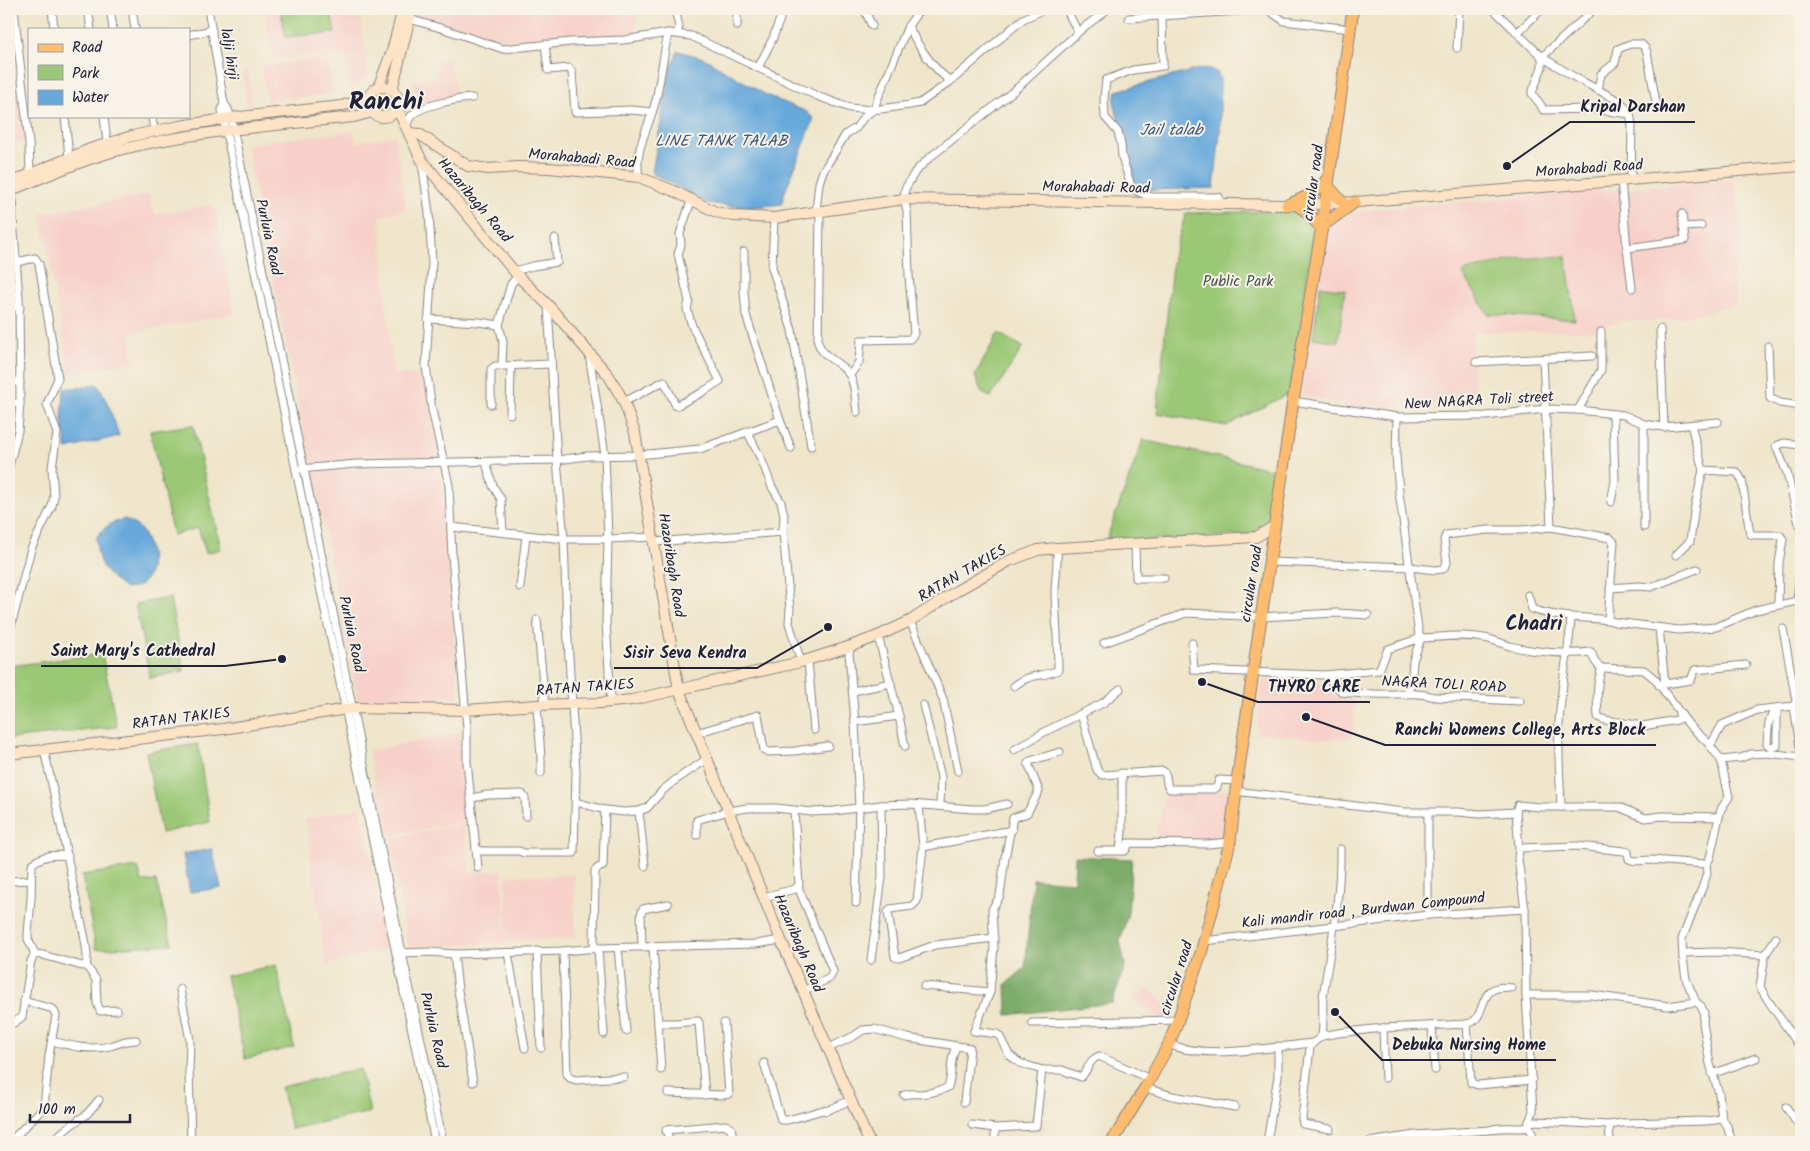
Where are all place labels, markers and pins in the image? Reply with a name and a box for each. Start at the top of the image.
callout: Kripal Darshan [1570,91,1695,122]
callout: Saint Mary's Cathedral [41,635,225,666]
callout: Sisir Seva Kendra [614,637,757,668]
callout: THYRO CARE [1258,671,1370,702]
callout: Ranchi Womens College, Arts Block [1385,714,1656,745]
callout: Debuka Nursing Home [1382,1029,1556,1060]

